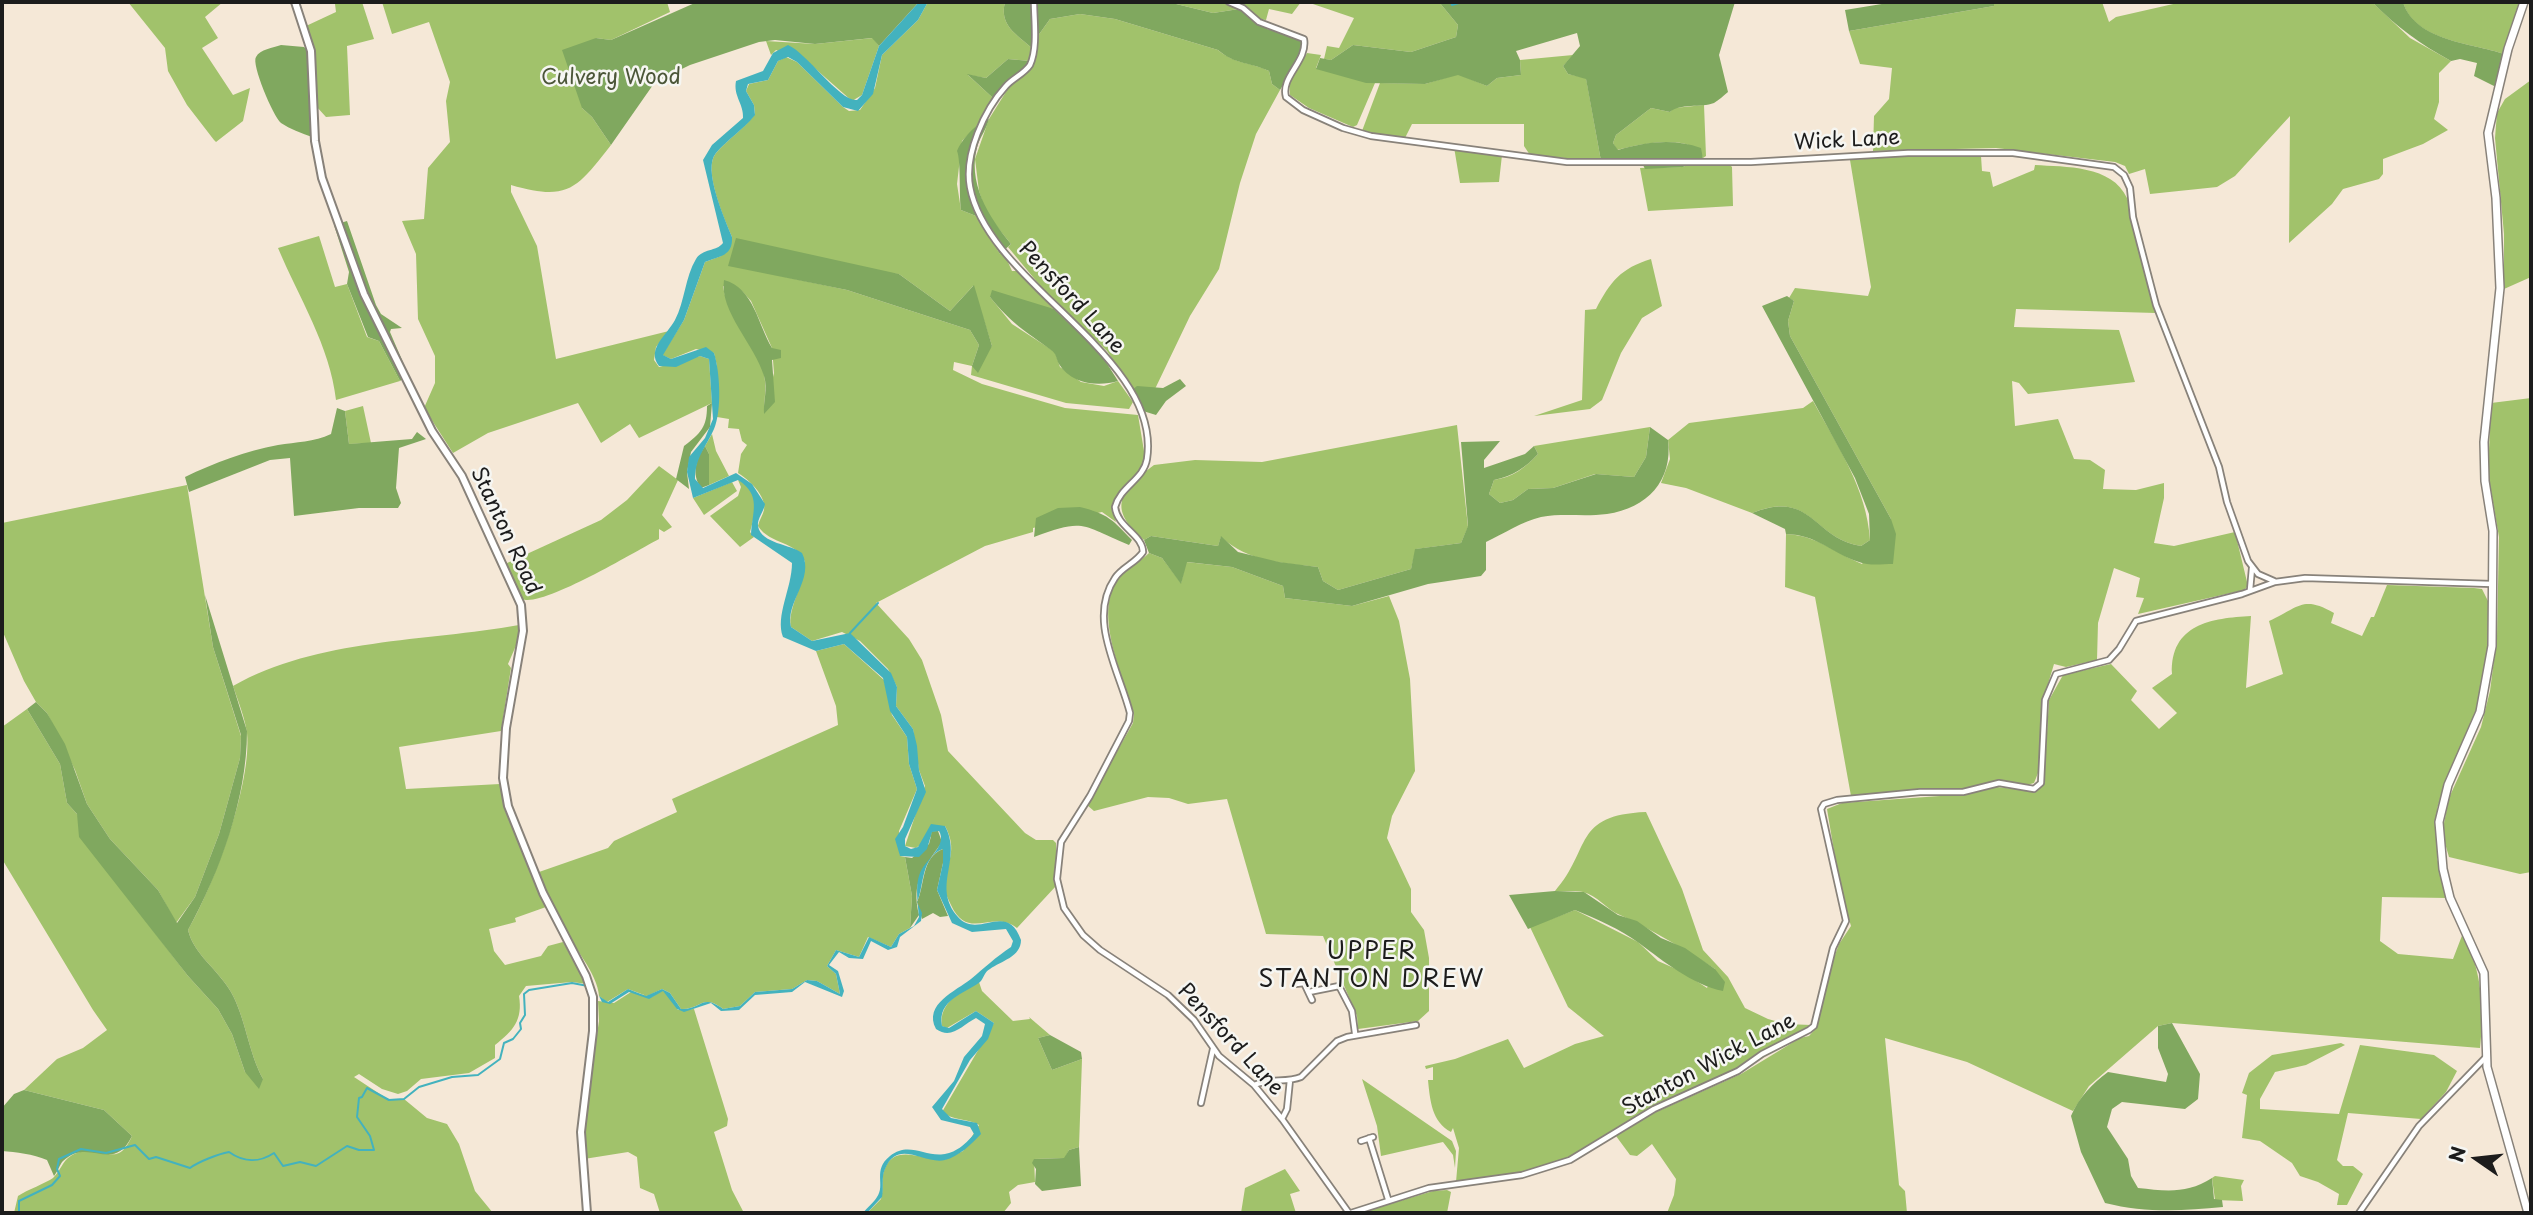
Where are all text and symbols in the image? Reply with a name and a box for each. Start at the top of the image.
park label: Culvery Wood [541,65,681,91]
street label: Wick Lane [1793,126,1901,156]
street label: Pensford Lane [1013,237,1129,359]
street label: Stanton Road [464,463,546,599]
district label: UPPER STANTON DREW [1260,938,1484,994]
street label: Pensford Lane [1172,979,1288,1101]
street label: Stanton Wick Lane [1618,1009,1800,1121]
north arrow [2442,1124,2512,1194]
text: N [2441,1143,2472,1165]

